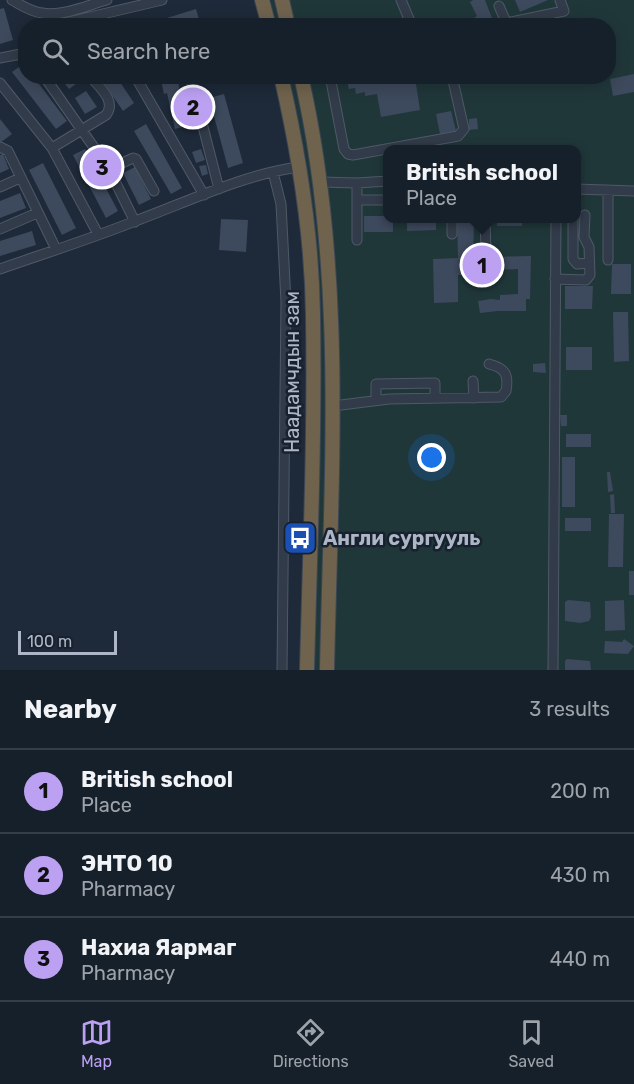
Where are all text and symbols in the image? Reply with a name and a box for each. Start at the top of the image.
search box [18,18,616,84]
icon: search [39,35,72,68]
text: Search here [87,38,210,65]
pin: 2 [174,84,212,130]
pin: 3 [82,144,122,190]
popup [383,145,581,223]
text: British school [406,159,558,186]
text: Place [406,186,457,210]
pin: 1 [462,242,502,288]
street label: Наадамчдын зам [280,291,304,453]
your location [417,443,446,472]
bus stop icon: Англи сургууль [282,520,318,556]
place label: Англи сургууль [323,526,480,550]
scale bar [18,628,117,656]
text: 100 m [27,632,72,651]
text: Nearby [24,694,117,725]
text: 3 results [529,697,610,721]
text: British school [81,766,233,793]
text: 1 [39,779,48,803]
text: 200 m [550,779,610,803]
text: Place [81,793,132,817]
text: ЭНТО 10 [81,850,173,877]
text: 2 [37,863,50,887]
text: 430 m [550,863,610,887]
text: Pharmacy [81,877,175,901]
text: Нахиа Яармаг [81,934,236,961]
text: 3 [37,947,50,971]
text: 440 m [550,947,610,971]
text: Pharmacy [81,961,175,985]
tab: Map [80,1016,113,1071]
tab: Directions [273,1016,349,1071]
tab: Saved [508,1016,554,1071]

